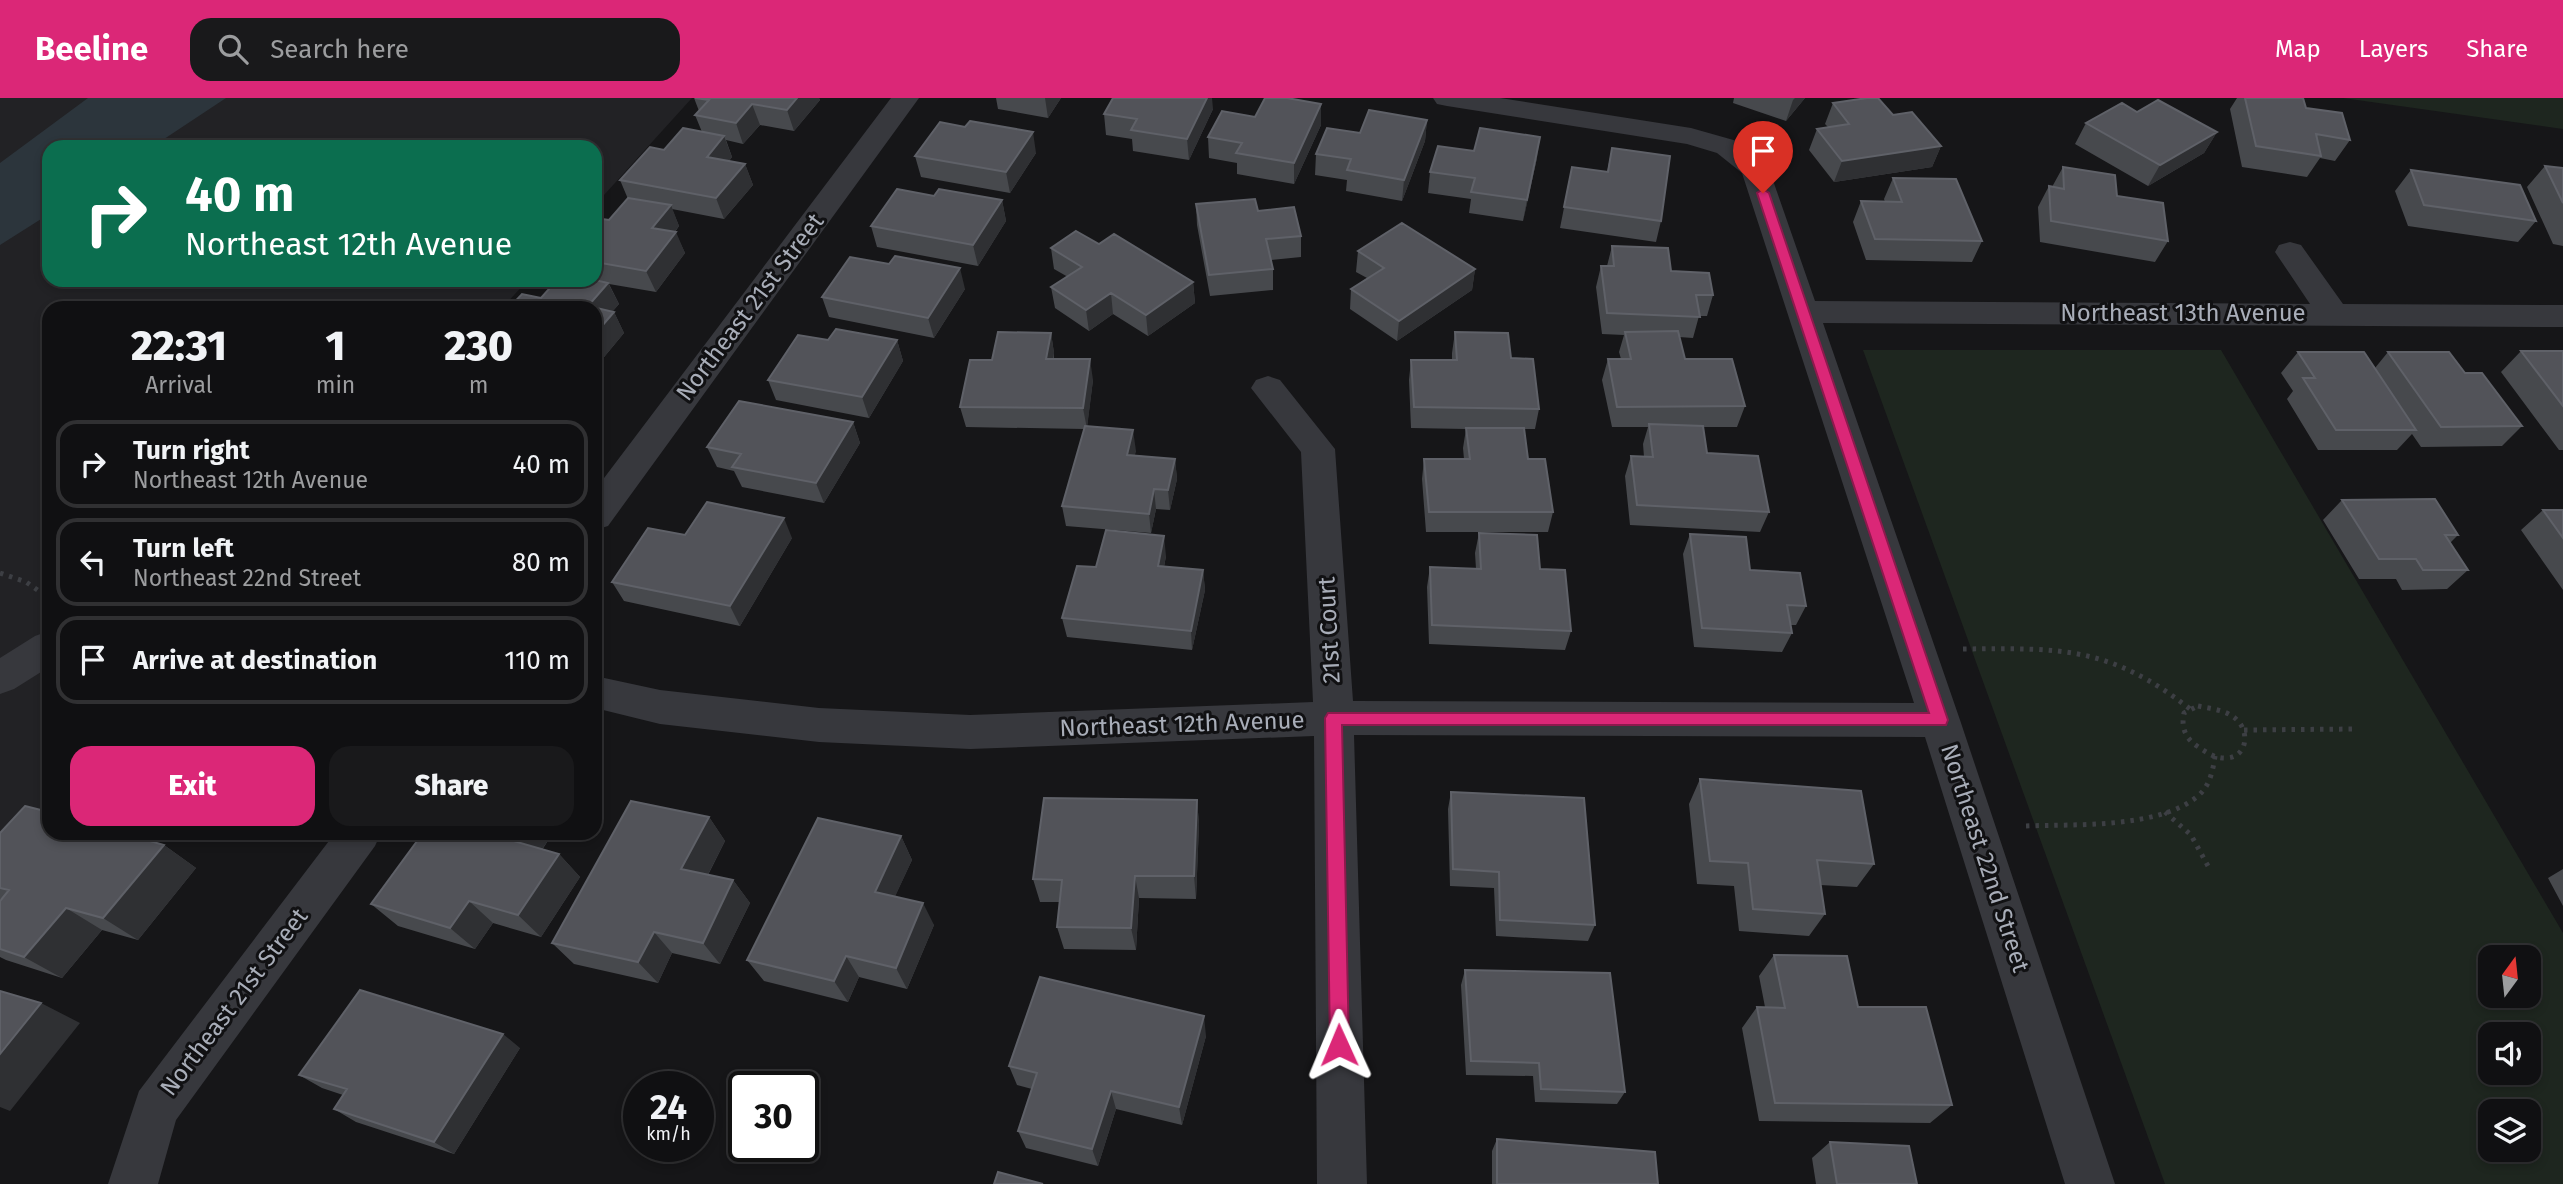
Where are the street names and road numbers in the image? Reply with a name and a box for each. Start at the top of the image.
street label: Northeast 21st Street [670,208,830,406]
street label: Northeast 13th Avenue [2060,299,2306,327]
street label: 21st Court [1312,576,1346,684]
street label: Northeast 12th Avenue [1059,706,1305,742]
street label: Northeast 22nd Street [1935,741,2035,976]
street label: Northeast 21st Street [154,903,314,1101]

